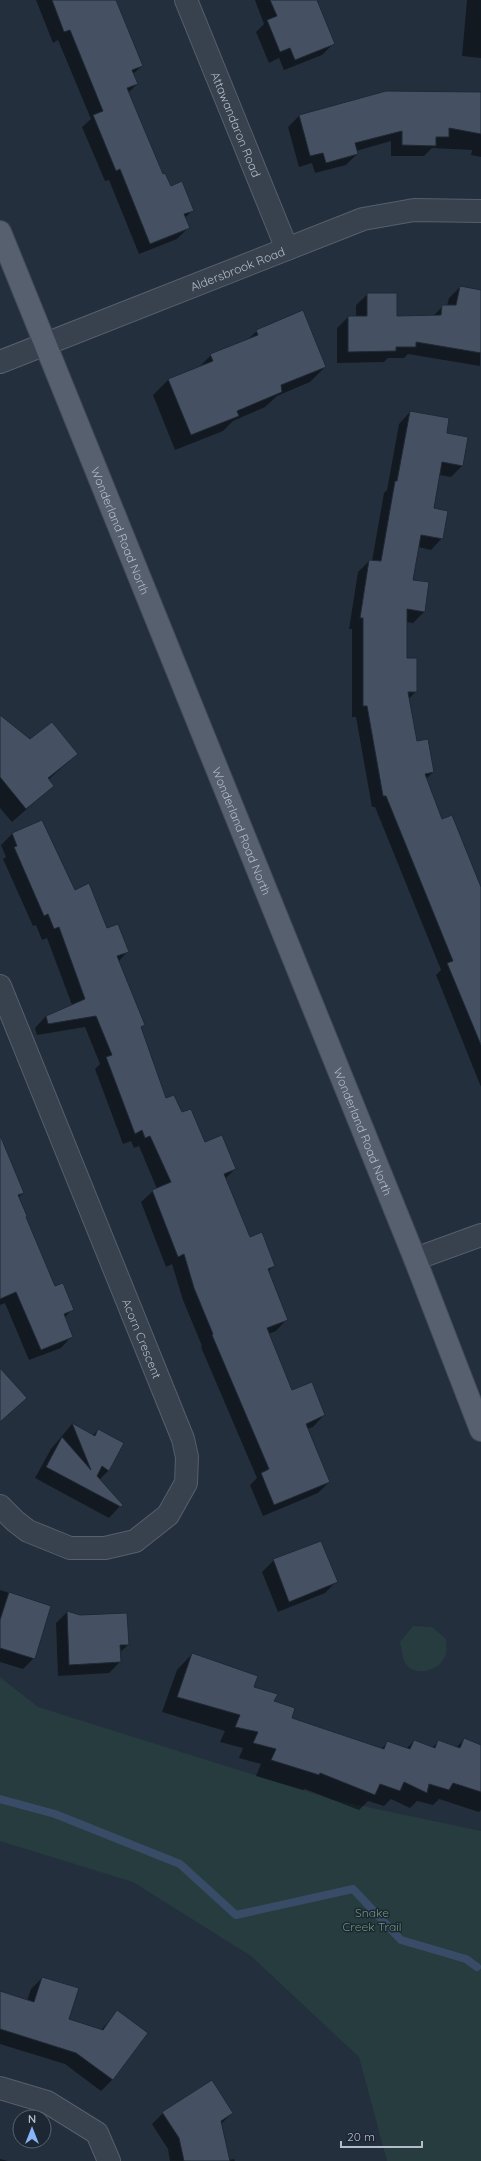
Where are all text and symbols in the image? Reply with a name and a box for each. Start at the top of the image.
street label: Attawandaron Road [208,69,264,179]
street label: Aldersbrook Road [188,243,287,294]
street label: Wonderland Road North [88,464,153,597]
street label: Wonderland Road North [210,765,275,897]
street label: Wonderland Road North [331,1065,396,1197]
street label: Acorn Crescent [120,1296,165,1380]
park label: Snake Creek Trail [342,1905,402,1934]
north arrow [12,2109,52,2149]
text: N [28,2112,36,2126]
scale bar [341,2123,422,2149]
text: 20 m [347,2129,375,2144]

